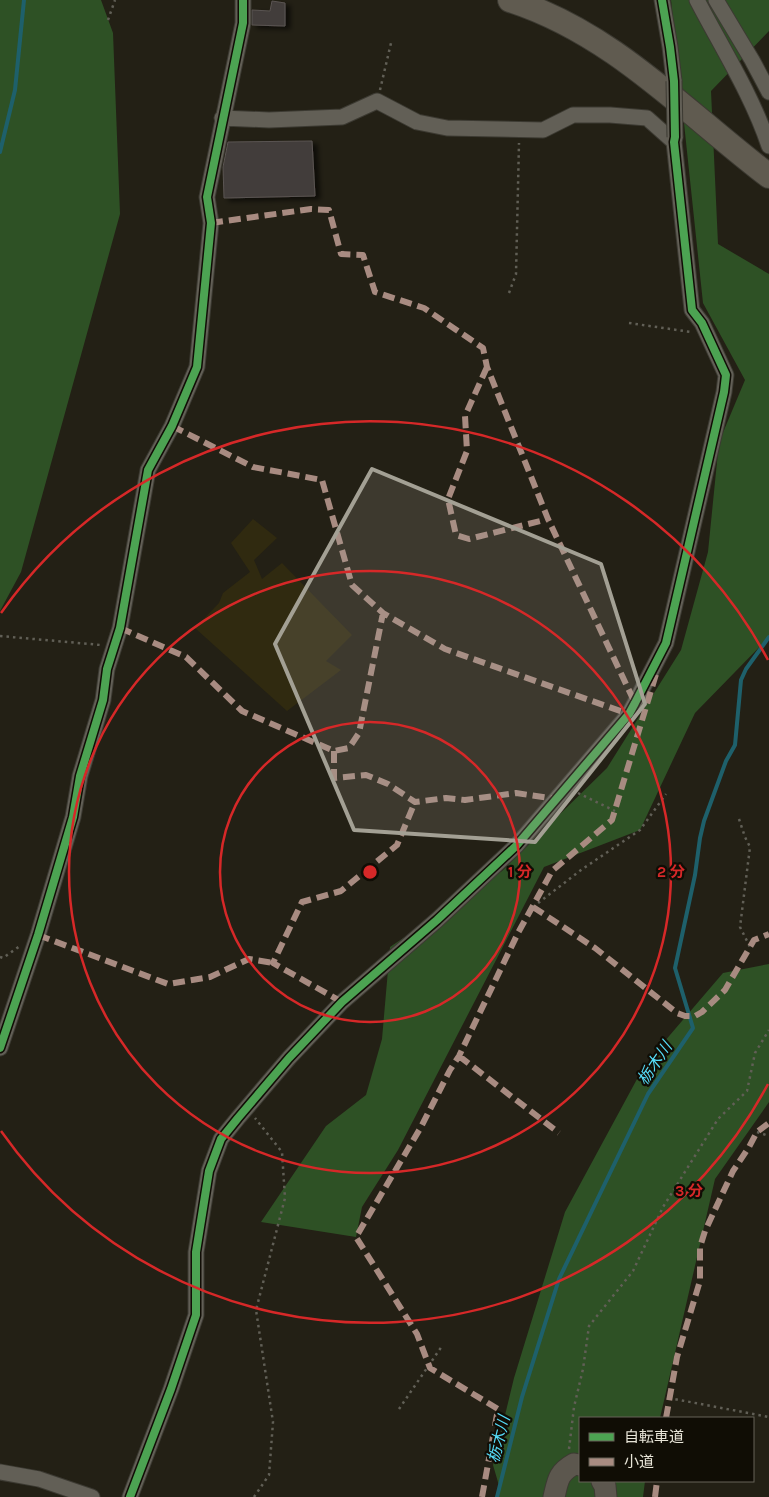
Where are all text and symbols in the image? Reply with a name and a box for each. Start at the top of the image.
centre of rings [361,863,379,881]
text: 1 分 [508,863,532,881]
text: 2 分 [657,863,685,881]
water label: 栃木川 [633,1036,677,1088]
text: 3 分 [675,1182,703,1200]
water label: 栃木川 [483,1412,514,1465]
legend [579,1417,754,1482]
text: 自転車道 [624,1428,684,1446]
text: 小道 [624,1453,654,1471]

